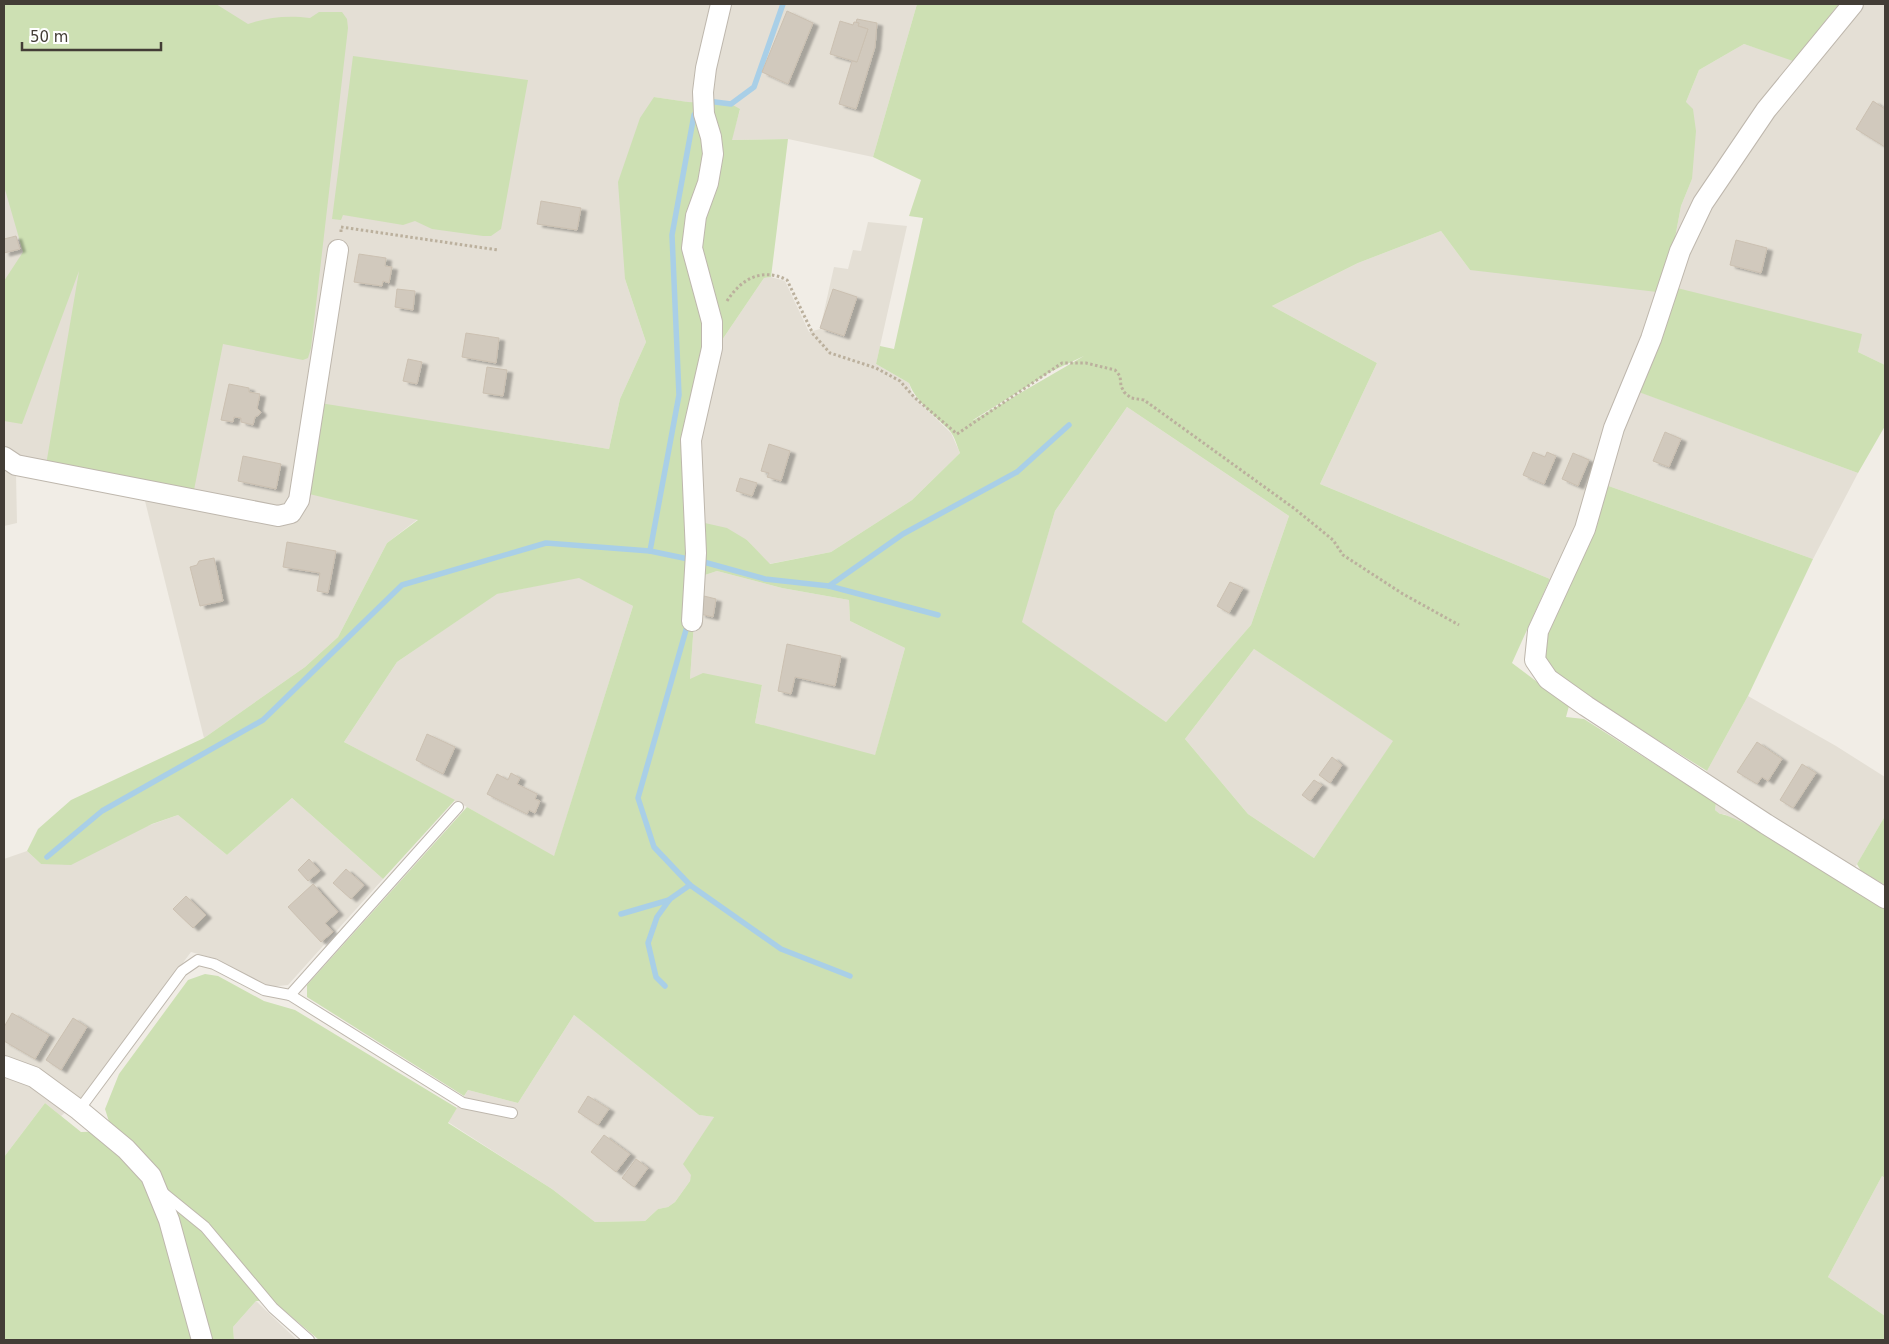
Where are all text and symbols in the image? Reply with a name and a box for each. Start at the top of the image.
scale bar [22,20,161,52]
text: 50 m [30,28,68,46]

